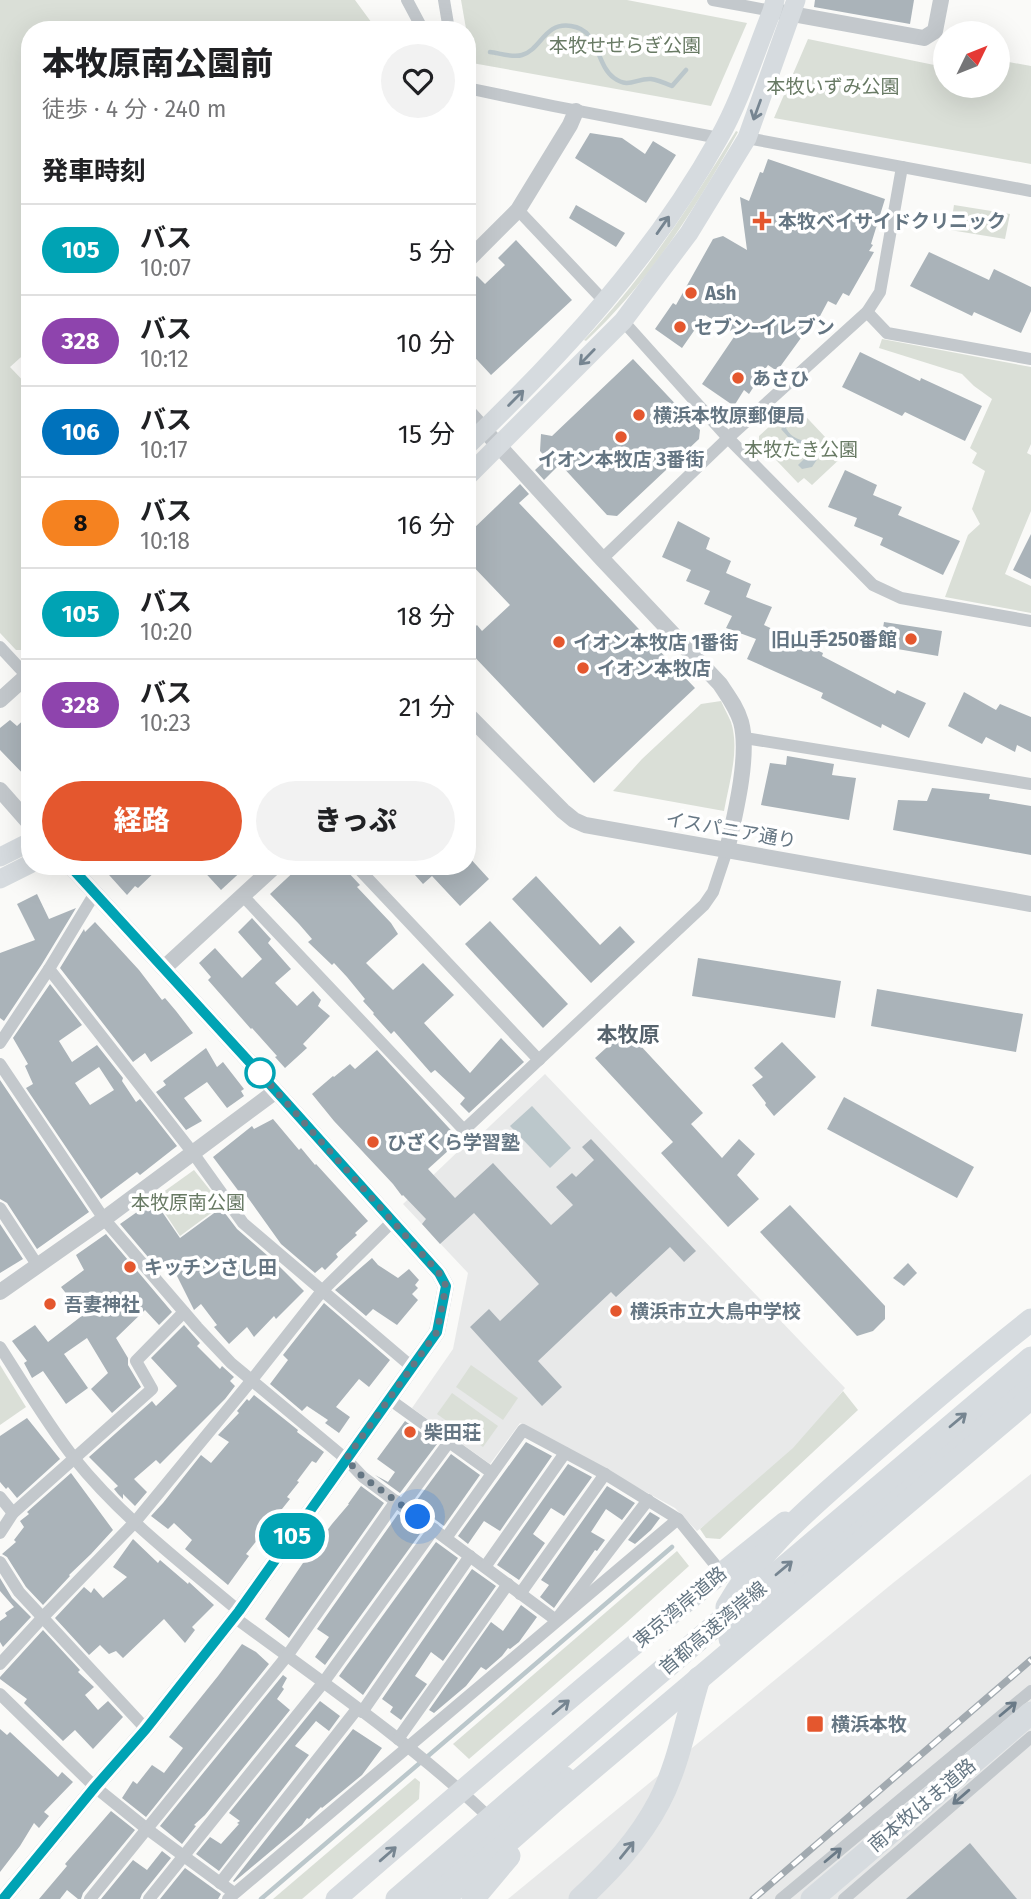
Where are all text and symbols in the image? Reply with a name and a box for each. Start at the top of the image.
north arrow [933,21,1010,98]
map controls [933,21,1010,98]
park label: 本牧せせらぎ公園 [549,34,701,57]
text: 本牧原南公園前 [42,44,273,84]
button: heart [381,44,455,118]
park label: 本牧いずみ公園 [766,75,900,98]
text: 徒歩 · 4 分 · 240 m [42,95,226,123]
one-way arrow [749,99,762,121]
text: 発車時刻 [42,156,146,187]
place label: 本牧ベイサイドクリニック [778,210,1006,233]
marker: 本牧ベイサイドクリニック [752,211,772,231]
one-way arrow [656,216,670,235]
text: バス [140,223,192,254]
text: 105 [61,236,100,264]
text: 5 分 [409,237,455,268]
text: 10:07 [140,254,191,282]
place label: Ash [704,282,736,305]
marker: Ash [683,285,699,301]
text: バス [140,314,192,345]
place label: セブン-イレブン [694,316,835,339]
marker: セブン-イレブン [672,319,688,335]
text: 328 [61,327,100,355]
text: 10 分 [396,328,455,359]
text: 10:12 [140,345,189,373]
one-way arrow [579,348,596,365]
place label: あさひ [752,367,809,390]
marker: あさひ [730,370,746,386]
one-way arrow [508,390,525,407]
place label: 横浜本牧原郵便局 [653,404,805,427]
text: バス [140,405,192,436]
marker: 横浜本牧原郵便局 [631,407,647,423]
text: 106 [61,418,100,446]
text: 15 分 [398,419,455,450]
marker: イオン本牧店 3番街 [613,429,629,445]
text: 10:17 [140,436,188,464]
park label: 本牧たき公園 [744,438,858,461]
place label: イオン本牧店 3番街 [538,448,704,471]
text: バス [140,496,192,527]
text: 8 [74,509,87,537]
text: 16 分 [397,510,455,541]
text: 10:18 [140,527,190,555]
text: バス [140,587,192,618]
text: 105 [61,600,100,628]
text: 18 分 [397,601,455,632]
text: 10:20 [140,618,193,646]
place label: 旧山手250番館 [771,628,897,651]
place label: イオン本牧店 1番街 [573,631,738,654]
marker: 旧山手250番館 [903,631,919,647]
marker: イオン本牧店 1番街 [551,634,567,650]
place label: イオン本牧店 [597,657,711,680]
marker: イオン本牧店 [575,660,591,676]
text: バス [140,678,192,709]
text: 328 [61,691,100,719]
text: 21 分 [399,692,455,723]
text: 10:23 [140,709,191,737]
button: 経路 [42,781,242,861]
button: きっぷ [256,781,455,861]
street label: イスパニア通り [664,807,798,853]
district label: 本牧原 [597,1022,660,1048]
unlabelled marker [245,1058,275,1088]
place label: ひざくら学習塾 [387,1131,520,1154]
marker: ひざくら学習塾 [365,1134,381,1150]
park label: 本牧原南公園 [131,1191,245,1214]
place label: キッチンさし田 [144,1256,277,1279]
marker: キッチンさし田 [122,1259,138,1275]
place label: 吾妻神社 [64,1293,140,1316]
marker: 吾妻神社 [42,1296,58,1312]
place label: 横浜市立大鳥中学校 [630,1300,801,1323]
marker: 横浜市立大鳥中学校 [608,1303,624,1319]
one-way arrow [948,1413,966,1428]
place label: 柴田荘 [424,1421,481,1444]
marker: 柴田荘 [402,1424,418,1440]
your location [400,1499,435,1534]
line badge: 105 [252,1513,332,1559]
text: 105 [273,1522,311,1550]
one-way arrow [775,1560,793,1576]
street label: 東京湾岸道路 [629,1562,731,1652]
street label: 首都高速湾岸線 [655,1576,771,1680]
one-way arrow [552,1699,570,1715]
one-way arrow [999,1702,1017,1717]
place label: 横浜本牧 [831,1713,907,1736]
marker: 横浜本牧 [805,1714,825,1734]
street label: 南本牧はま道路 [864,1753,980,1857]
one-way arrow [952,1789,970,1805]
one-way arrow [620,1842,635,1860]
one-way arrow [379,1846,397,1862]
one-way arrow [824,1847,842,1863]

